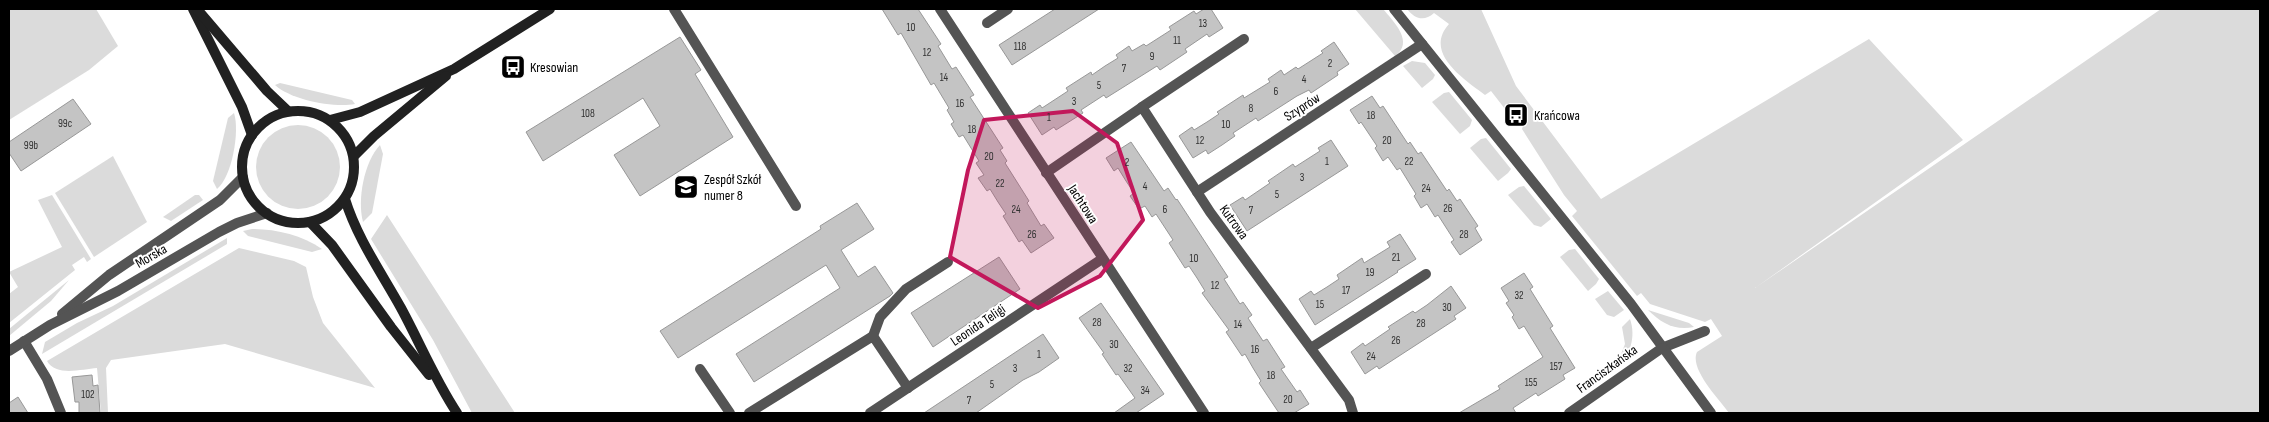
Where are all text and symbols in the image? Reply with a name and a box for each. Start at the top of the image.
house number: 13 [1199,17,1208,30]
house number: 10 [907,21,915,34]
house number: 11 [1173,34,1181,47]
house number: 118 [1014,40,1026,53]
house number: 12 [923,46,932,59]
house number: 9 [1150,50,1155,63]
bus stop icon: Kresowian [500,54,526,80]
house number: 2 [1328,57,1333,70]
place label: Kresowian [530,59,578,76]
house number: 7 [1122,62,1127,75]
house number: 14 [940,71,949,84]
house number: 4 [1302,73,1307,86]
house number: 5 [1097,79,1101,92]
house number: 6 [1274,85,1279,98]
street label: Szyprów [1281,89,1323,125]
house number: 3 [1072,95,1077,108]
house number: 16 [956,97,965,110]
house number: 8 [1249,102,1254,115]
bus stop icon: Krańcowa [1503,102,1529,128]
house number: 108 [581,107,595,120]
place label: Krańcowa [1534,107,1580,124]
house number: 18 [1367,109,1376,122]
house number: 1 [1047,111,1051,124]
house number: 99c [58,117,72,130]
house number: 10 [1222,118,1230,131]
house number: 18 [968,123,977,136]
house number: 12 [1196,134,1205,147]
house number: 20 [1382,134,1392,147]
house number: 99b [24,139,39,152]
house number: 20 [984,150,994,163]
house number: 1 [1325,155,1329,168]
house number: 22 [1404,155,1414,168]
house number: 2 [1125,156,1130,169]
place label: Zespół Szkół numer 8 [704,171,762,204]
house number: 3 [1300,171,1305,184]
school or university icon: Zespół Szkół numer 8 [673,174,699,200]
house number: 22 [995,177,1005,190]
house number: 4 [1143,180,1148,193]
street label: Jachtowa [1064,181,1102,227]
house number: 24 [1421,182,1431,195]
house number: 5 [1275,188,1279,201]
street label: Kutrowa [1216,201,1252,243]
house number: 26 [1443,202,1453,215]
house number: 24 [1011,203,1021,216]
house number: 6 [1163,203,1168,216]
house number: 7 [1249,204,1254,217]
house number: 26 [1027,228,1037,241]
house number: 28 [1459,228,1469,241]
street label: Morska [132,240,170,272]
house number: 21 [1392,251,1400,264]
house number: 10 [1190,252,1198,265]
house number: 19 [1366,266,1374,279]
house number: 12 [1211,279,1220,292]
house number: 17 [1342,284,1351,297]
house number: 32 [1514,289,1524,302]
house number: 15 [1316,298,1324,311]
street label: Leonida Teligi [947,300,1009,350]
house number: 30 [1442,301,1452,314]
house number: 28 [1092,316,1102,329]
house number: 28 [1416,317,1426,330]
house number: 14 [1234,318,1243,331]
house number: 26 [1391,334,1401,347]
house number: 30 [1109,338,1119,351]
street label: Franciszkańska [1573,341,1641,397]
house number: 16 [1251,343,1260,356]
house number: 1 [1037,348,1041,361]
house number: 24 [1366,350,1376,363]
house number: 157 [1550,360,1563,373]
house number: 3 [1013,362,1018,375]
house number: 32 [1123,362,1133,375]
house number: 18 [1267,369,1276,382]
house number: 155 [1525,376,1537,389]
house number: 5 [990,378,994,391]
house number: 34 [1140,384,1150,397]
house number: 102 [81,388,95,401]
house number: 20 [1283,393,1293,406]
house number: 7 [967,394,972,407]

